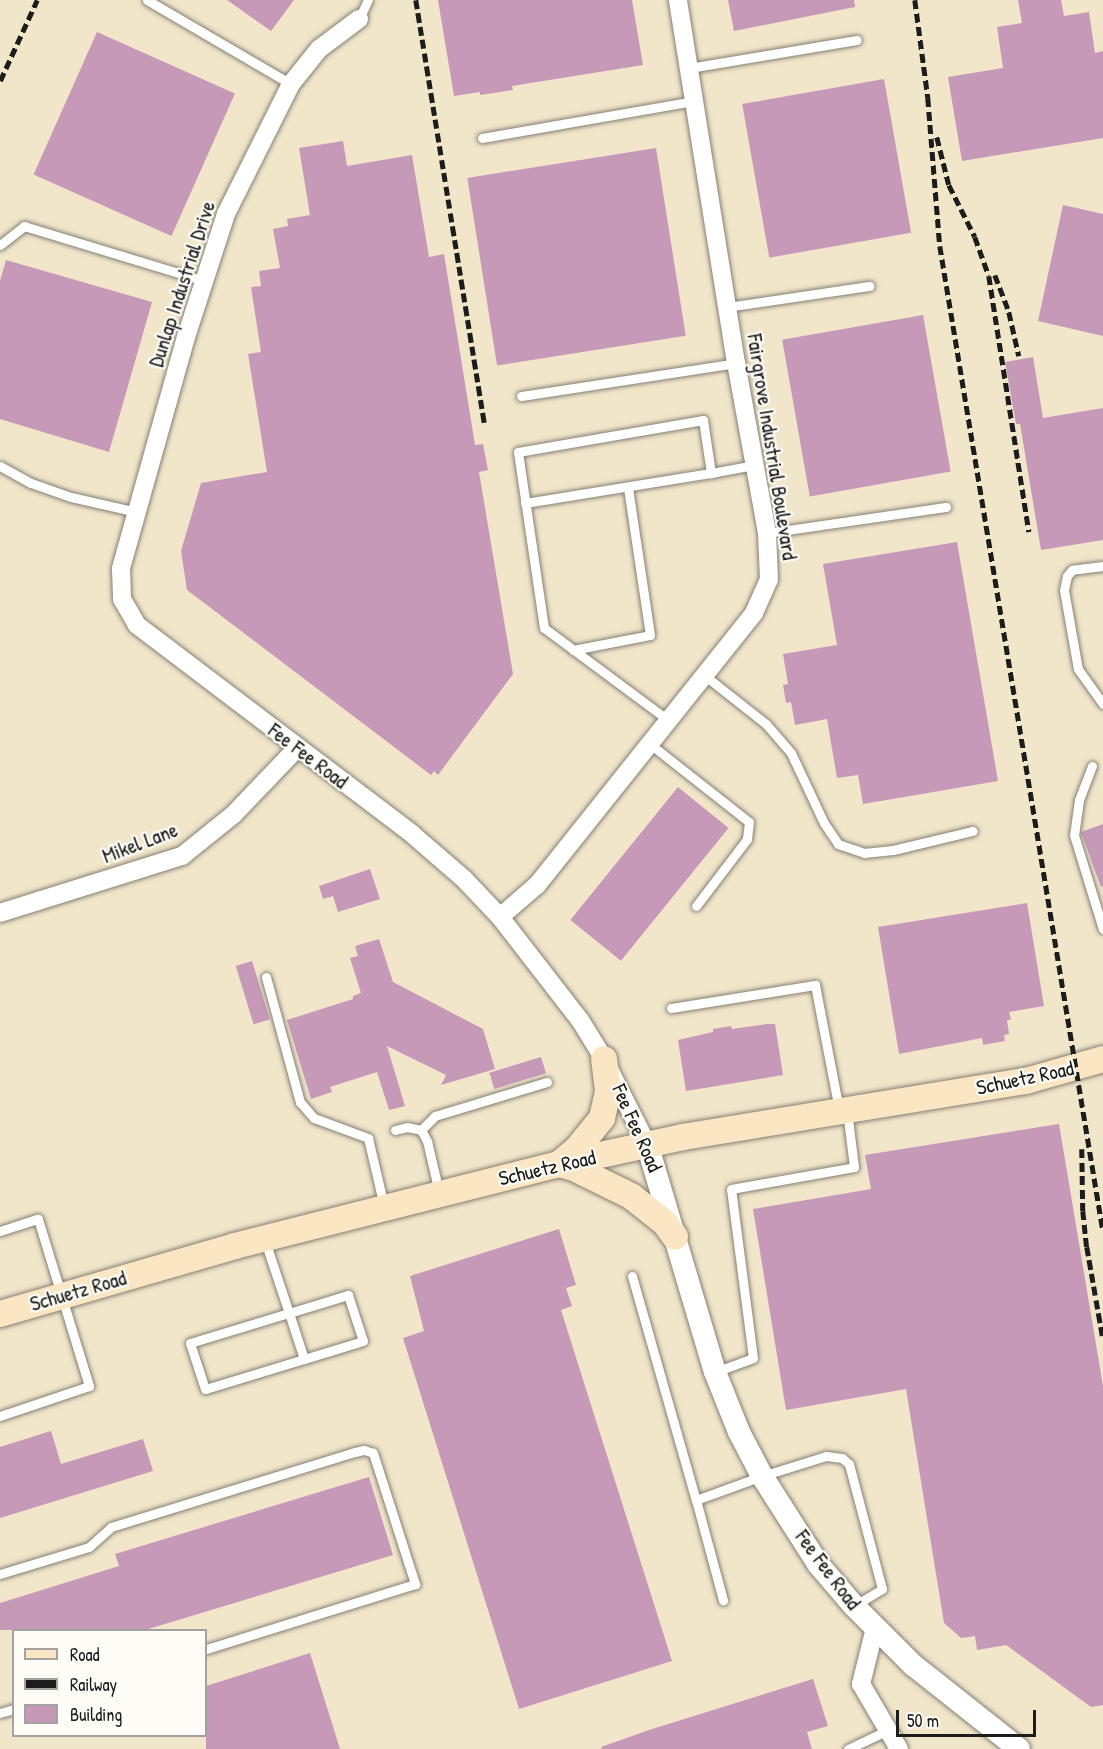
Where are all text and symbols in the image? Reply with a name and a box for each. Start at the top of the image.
street label: Dunlap Industrial Drive [143,198,221,370]
street label: Fairgrove Industrial Boulevard [742,332,802,562]
street label: Fee Fee Road [263,718,353,794]
street label: Mikel Lane [99,817,181,869]
street label: Schuetz Road [974,1055,1076,1101]
street label: Fee Fee Road [607,1080,667,1176]
street label: Schuetz Road [496,1145,598,1191]
street label: Schuetz Road [27,1265,129,1317]
street label: Fee Fee Road [790,1525,866,1615]
legend [12,1629,207,1737]
text: Road [70,1642,100,1667]
text: Railway [70,1672,117,1697]
scale bar [899,1698,1038,1736]
text: Building [70,1702,122,1727]
text: 50 m [907,1708,939,1733]

